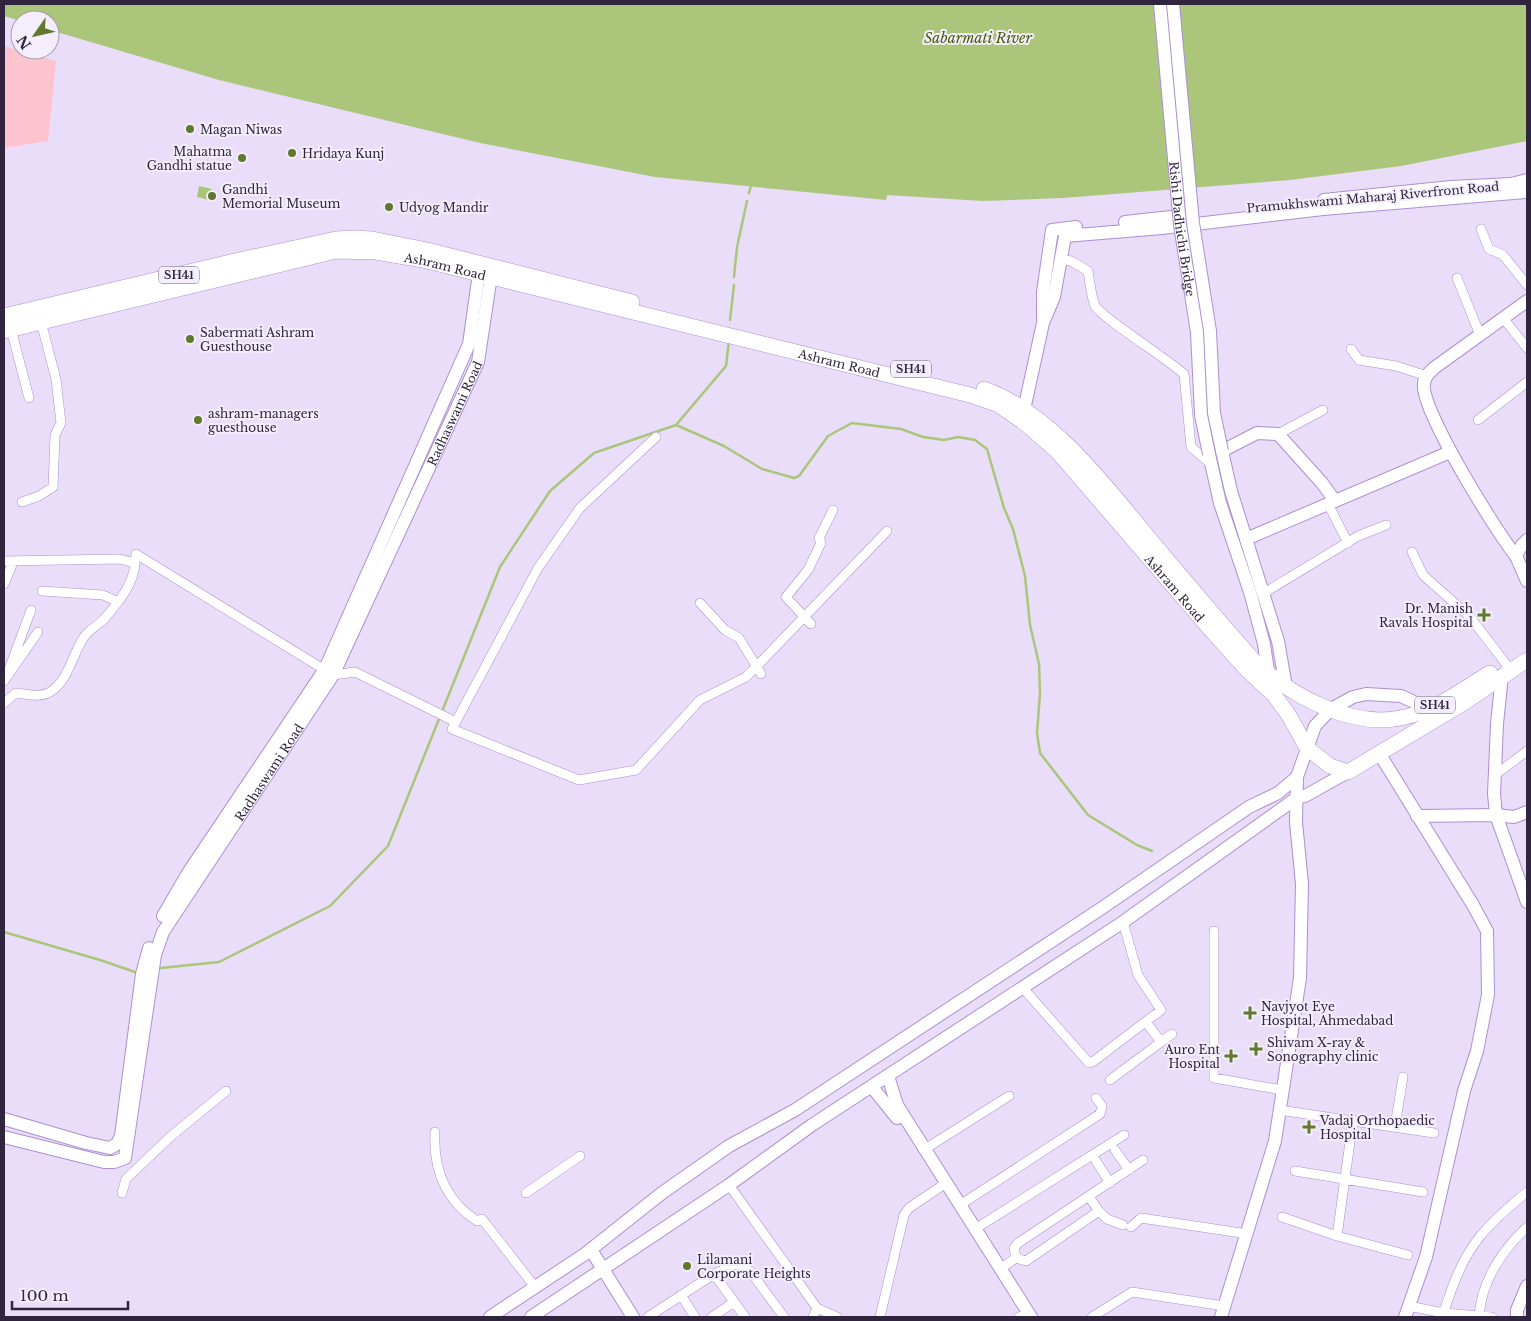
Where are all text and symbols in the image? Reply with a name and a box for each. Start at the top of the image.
north arrow [10,10,60,60]
water label: Sabarmati River [924,29,1032,47]
text: N [13,32,35,53]
place label: Magan Niwas [200,122,282,137]
marker: Magan Niwas [184,123,196,135]
place label: Mahatma Gandhi statue [147,144,232,173]
place label: Hridaya Kunj [302,146,384,161]
marker: Hridaya Kunj [286,147,298,159]
marker: Mahatma Gandhi statue [236,152,248,164]
street label: Rishi Dadhichi Bridge [1167,161,1199,297]
street label: Pramukhswami Maharaj Riverfront Road [1246,178,1500,216]
place label: Gandhi Memorial Museum [222,182,340,211]
marker: Gandhi Memorial Museum [206,190,218,202]
place label: Udyog Mandir [399,200,489,215]
marker: Udyog Mandir [383,201,395,213]
street label: Ashram Road [402,249,488,283]
road number: SH41 [159,266,199,284]
place label: Sabermati Ashram Guesthouse [200,325,314,354]
marker: Sabermati Ashram Guesthouse [184,333,196,345]
street label: Ashram Road [796,345,882,380]
street label: Radhaswami Road [424,358,485,468]
road number: SH41 [891,360,931,378]
place label: ashram-managers guesthouse [208,406,319,435]
marker: ashram-managers guesthouse [192,414,204,426]
street label: Ashram Road [1141,551,1208,625]
place label: Dr. Manish Ravals Hospital [1379,601,1473,630]
marker: Dr. Manish Ravals Hospital [1477,608,1491,622]
road number: SH41 [1415,696,1455,714]
street label: Radhaswami Road [231,721,306,824]
place label: Navjyot Eye Hospital, Ahmedabad [1261,999,1393,1028]
marker: Navjyot Eye Hospital, Ahmedabad [1243,1006,1257,1020]
place label: Shivam X-ray & Sonography clinic [1267,1035,1379,1064]
place label: Auro Ent Hospital [1163,1042,1220,1071]
marker: Shivam X-ray & Sonography clinic [1249,1042,1263,1056]
marker: Auro Ent Hospital [1224,1049,1238,1063]
place label: Vadaj Orthopaedic Hospital [1319,1113,1435,1142]
marker: Vadaj Orthopaedic Hospital [1302,1120,1316,1134]
place label: Lilamani Corporate Heights [697,1252,811,1281]
marker: Lilamani Corporate Heights [681,1260,693,1272]
scale bar [12,1278,129,1310]
text: 100 m [20,1286,69,1305]

